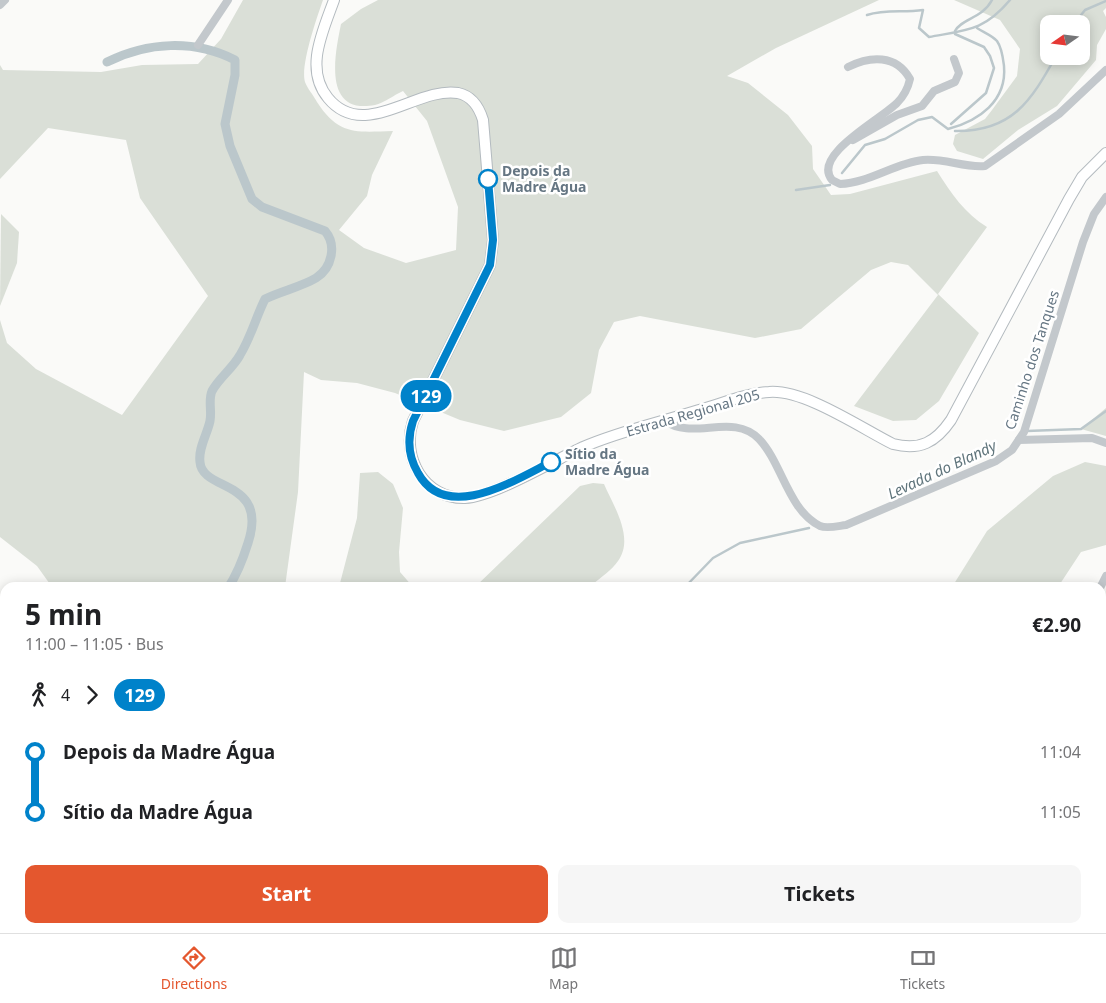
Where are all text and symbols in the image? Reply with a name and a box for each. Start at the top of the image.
north arrow [1040,15,1090,65]
map controls [1040,15,1090,65]
place label: Depois da Madre Água [502,161,586,196]
marker: Depois da Madre Água [478,169,498,189]
street label: Caminho dos Tanques [1000,288,1063,432]
line badge: 129 [397,380,455,412]
text: 129 [411,384,441,408]
street label: Estrada Regional 205 [624,384,762,441]
water label: Levada do Blandy [884,435,1000,503]
place label: Sítio da Madre Água [565,444,649,479]
marker: Sítio da Madre Água [541,452,561,472]
text: 5 min [25,595,102,633]
text: €2.90 [1032,612,1081,638]
text: 11:00 – 11:05 · Bus [25,633,164,655]
icon: walk [25,681,53,709]
icon: forward [78,681,106,709]
text: 129 [124,683,155,707]
text: 4 [61,684,70,706]
text: Depois da Madre Água [63,739,275,765]
text: 11:04 [1040,741,1081,763]
text: Sítio da Madre Água [63,799,253,825]
text: 11:05 [1040,801,1081,823]
button: Start [25,865,548,923]
button: Tickets [558,865,1081,923]
tab: Directions [161,944,227,993]
tab: Map [549,944,578,993]
tab: Tickets [900,944,945,993]

